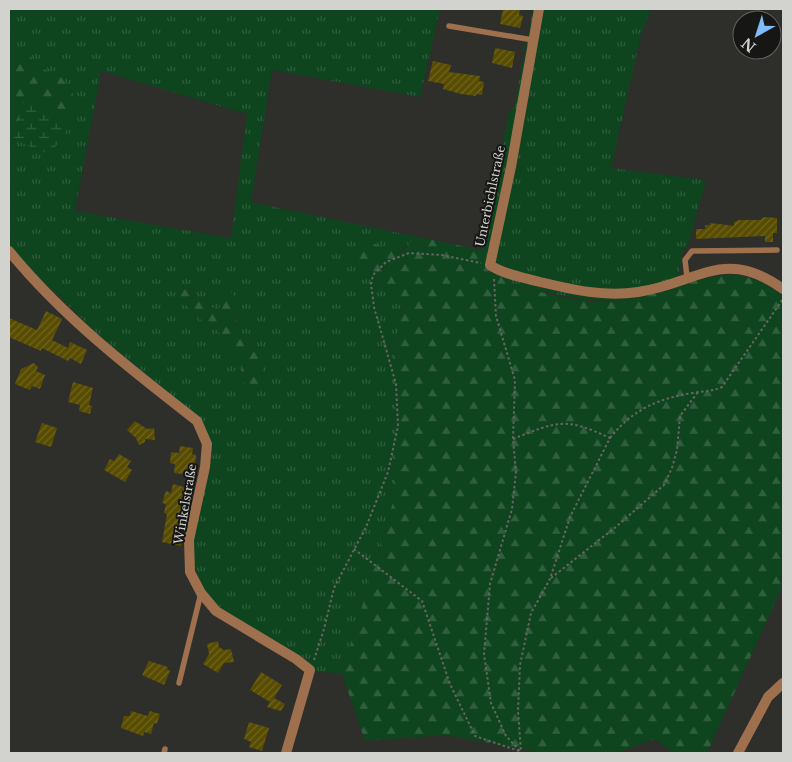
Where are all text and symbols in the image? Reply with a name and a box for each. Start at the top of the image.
north arrow [732,10,782,60]
text: N [738,34,760,56]
street label: Unterbichlstraße [472,144,508,248]
street label: Winkelstraße [170,462,199,546]

